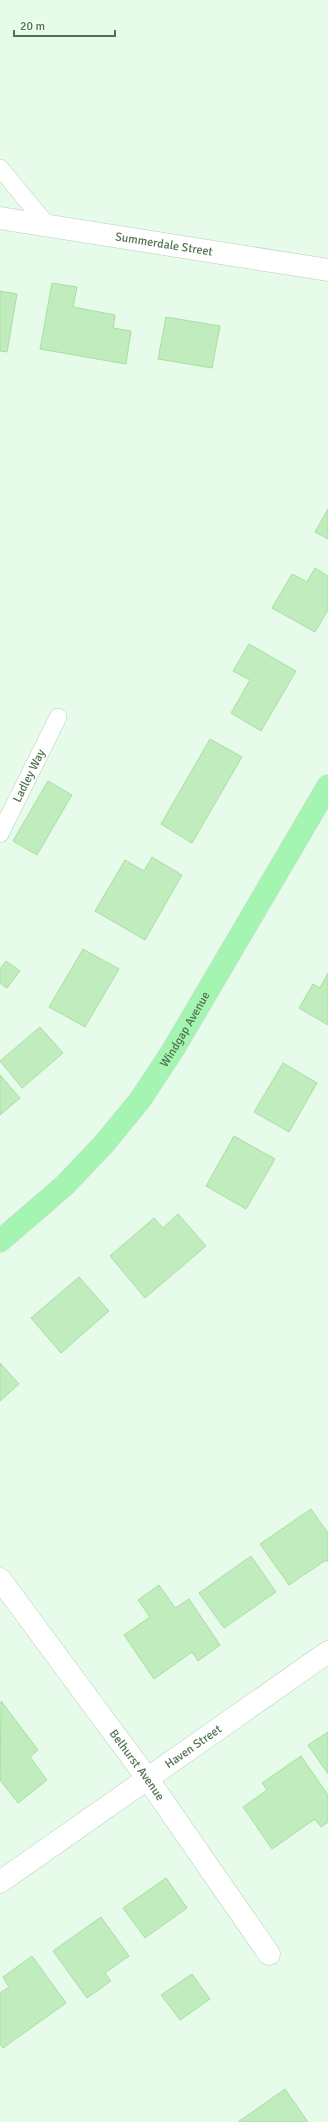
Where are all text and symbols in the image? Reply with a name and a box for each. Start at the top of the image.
scale bar [14,12,115,38]
text: 20 m [20,19,45,34]
street label: Summerdale Street [114,229,214,260]
street label: Ladley Way [10,747,49,805]
street label: Windgap Avenue [157,989,214,1070]
street label: Haven Street [162,1722,225,1772]
street label: Belhurst Avenue [106,1727,167,1804]

